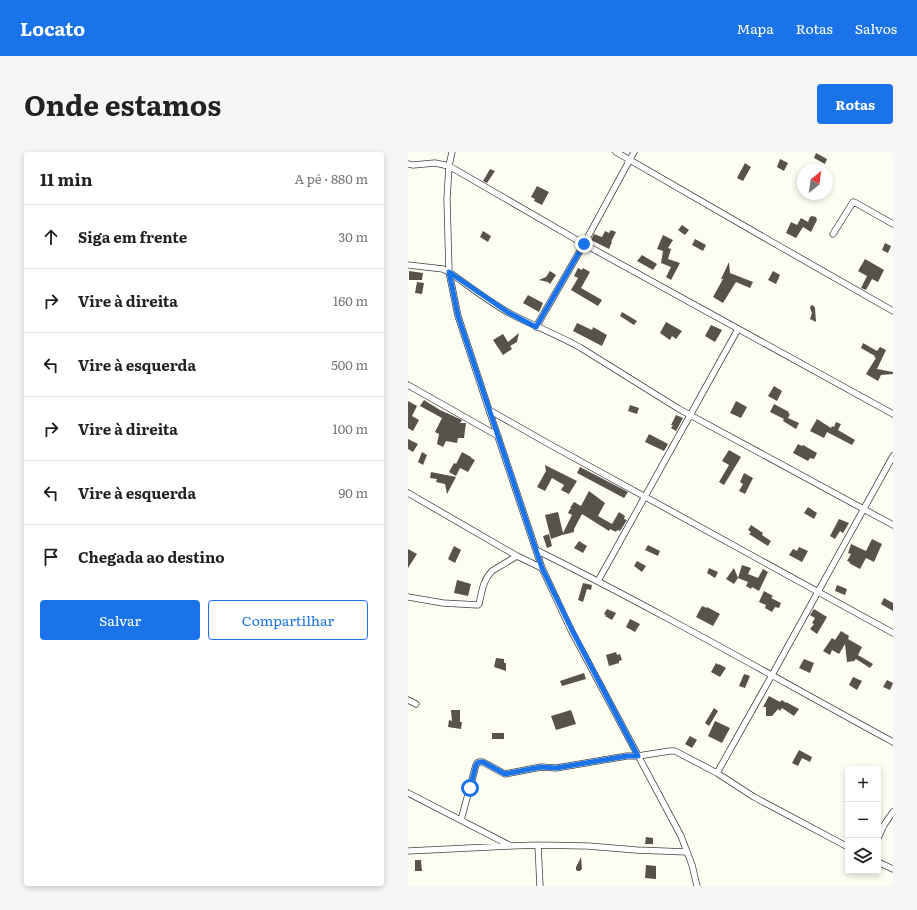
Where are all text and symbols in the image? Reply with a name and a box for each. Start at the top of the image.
text: Locato [20,14,85,42]
text: Mapa [736,18,774,38]
text: Rotas [796,18,833,38]
text: Salvos [855,18,897,38]
text: Onde estamos [24,83,221,125]
button: Rotas [817,84,893,124]
north arrow [797,164,833,200]
text: 11 min [40,166,92,191]
text: A pé · 880 m [294,169,368,188]
text: Siga em frente [78,225,187,248]
icon: ahead [40,226,62,248]
text: 30 m [338,227,368,246]
route end [575,235,593,253]
text: Vire à direita [78,289,178,312]
icon: right [40,290,62,312]
text: 160 m [333,291,368,310]
text: Vire à esquerda [78,353,196,376]
icon: left [40,354,62,376]
text: 500 m [331,355,368,374]
text: Vire à direita [78,417,178,440]
icon: right [40,418,62,440]
text: 100 m [332,419,368,438]
text: Vire à esquerda [78,481,196,504]
icon: left [40,482,62,504]
text: 90 m [338,483,368,502]
text: Chegada ao destino [78,545,225,568]
icon: arrive [40,546,62,568]
button: Salvar [40,600,200,640]
button: Compartilhar [208,600,368,640]
map controls [845,766,881,874]
button: + [845,766,881,802]
route start [461,779,479,797]
button: − [845,802,881,838]
button: layers [845,838,881,874]

